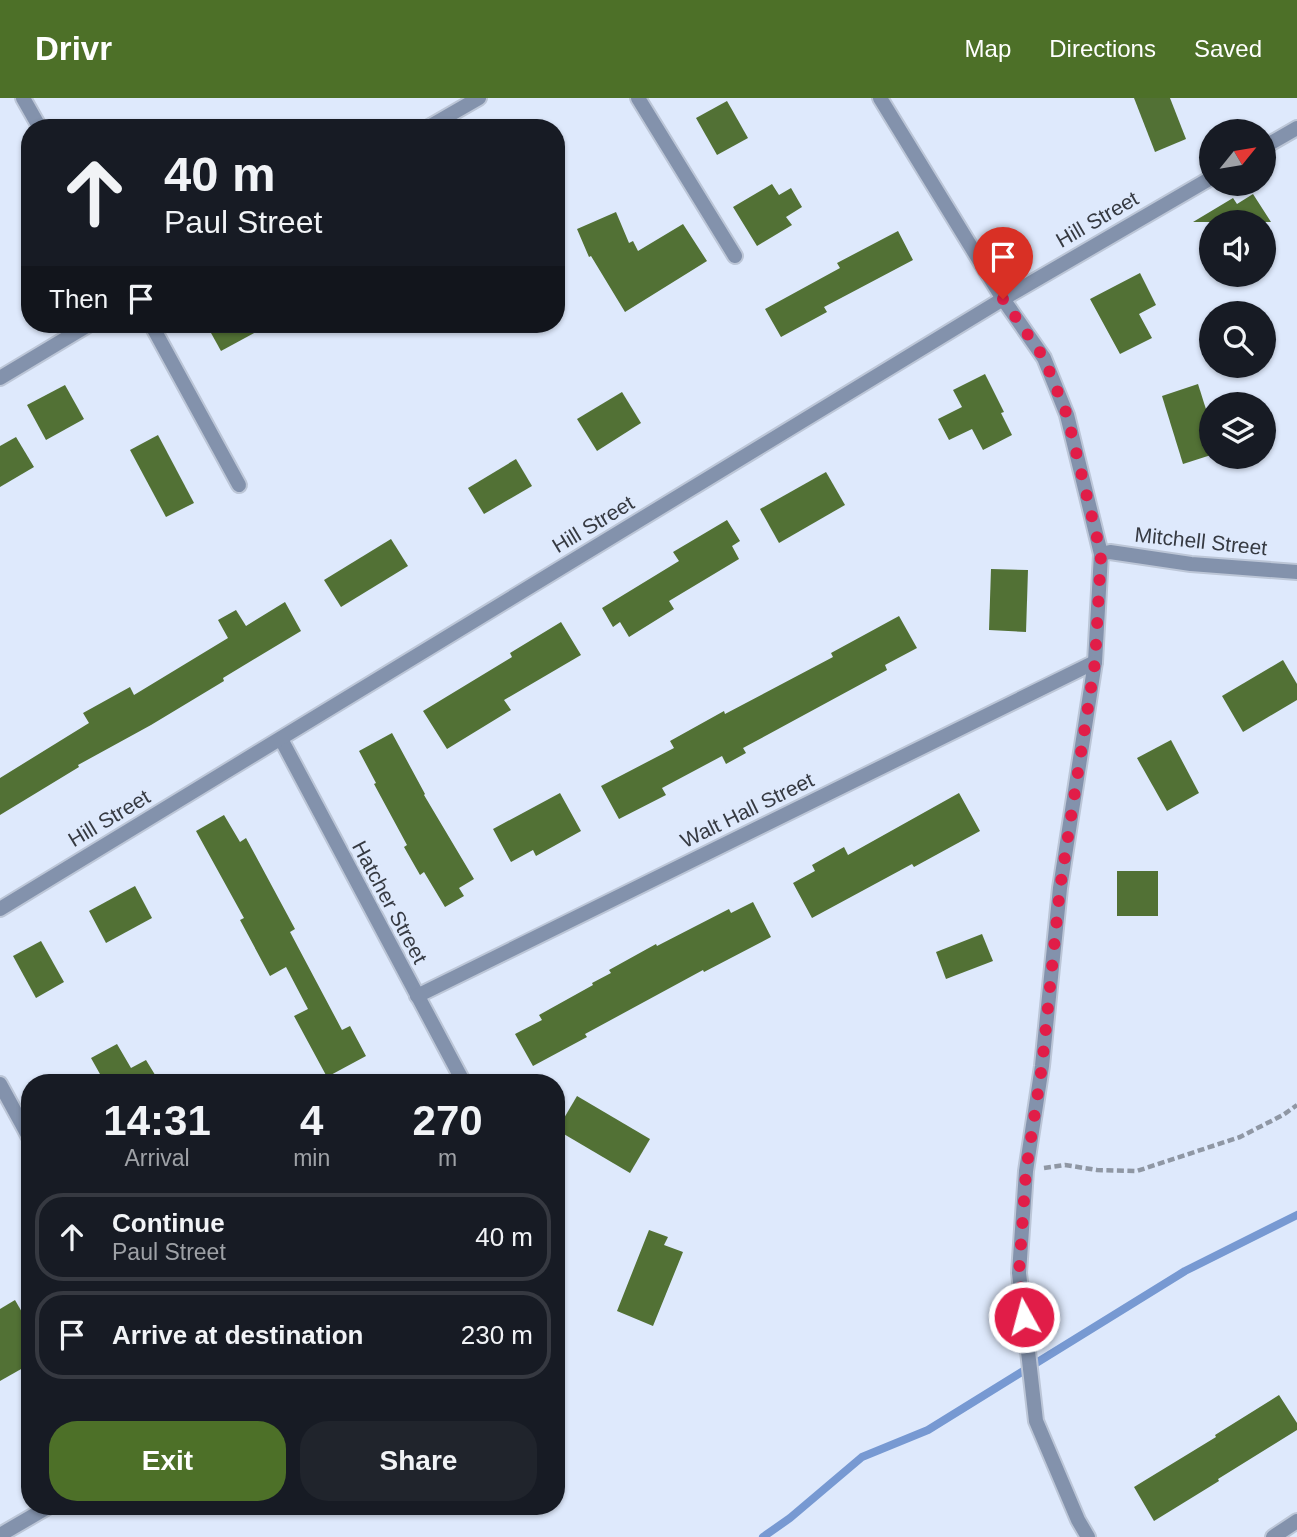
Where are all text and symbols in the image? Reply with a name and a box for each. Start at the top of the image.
text: Drivr [35,30,112,67]
text: Map [965,35,1011,62]
text: Directions [1049,35,1156,62]
text: Saved [1194,35,1262,62]
north arrow [1199,119,1276,196]
map controls [1199,119,1276,469]
icon: ahead [49,147,140,238]
text: 40 m [164,147,276,201]
street label: Hill Street [1052,186,1142,252]
text: Paul Street [164,204,322,240]
button: sound [1199,210,1276,287]
pin [973,227,1033,299]
icon: arrive [984,238,1022,276]
icon: arrive [122,280,160,318]
text: Then [49,284,108,314]
button: search [1199,301,1276,378]
button: layers [1199,392,1276,469]
street label: Hill Street [548,491,638,557]
street label: Mitchell Street [1134,523,1269,559]
street label: Walt Hall Street [677,768,817,852]
street label: Hill Street [64,785,154,851]
street label: Hatcher Street [348,837,432,967]
text: 14:31 [103,1097,211,1144]
text: 4 [300,1097,323,1144]
text: 270 [413,1097,483,1144]
text: Arrival [124,1145,190,1171]
text: min [293,1145,330,1171]
text: m [438,1145,457,1171]
text: Continue [112,1208,225,1238]
icon: ahead [53,1218,91,1256]
text: 40 m [475,1222,533,1252]
text: Paul Street [112,1239,226,1265]
position arrow [987,1280,1061,1354]
icon: arrive [53,1316,91,1354]
text: Arrive at destination [112,1320,363,1350]
text: 230 m [461,1320,533,1350]
button: Exit [49,1421,286,1501]
button: Share [300,1421,537,1501]

